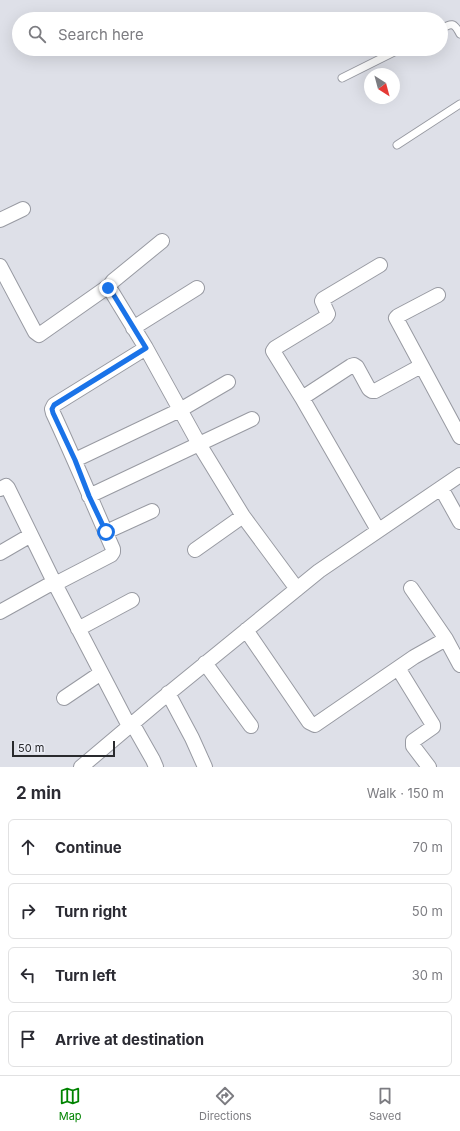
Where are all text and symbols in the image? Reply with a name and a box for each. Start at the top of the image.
search box [12,12,448,56]
icon: search [26,23,48,45]
text: Search here [58,25,144,44]
north arrow [364,68,400,104]
route end [99,279,117,297]
route start [97,523,115,541]
scale bar [12,739,115,758]
text: 50 m [18,741,44,755]
text: 2 min [16,783,61,803]
text: Walk · 150 m [367,785,444,801]
icon: ahead [17,836,39,858]
text: Continue [55,838,122,857]
text: 70 m [413,839,443,855]
icon: right [17,900,39,922]
text: Turn right [55,902,127,921]
text: 50 m [412,903,443,919]
icon: left [17,964,39,986]
text: Turn left [55,966,116,985]
text: 30 m [412,967,443,983]
icon: arrive [17,1028,39,1050]
text: Arrive at destination [55,1030,204,1049]
tab: Map [59,1085,82,1123]
tab: Directions [199,1085,252,1123]
tab: Saved [369,1085,401,1123]

